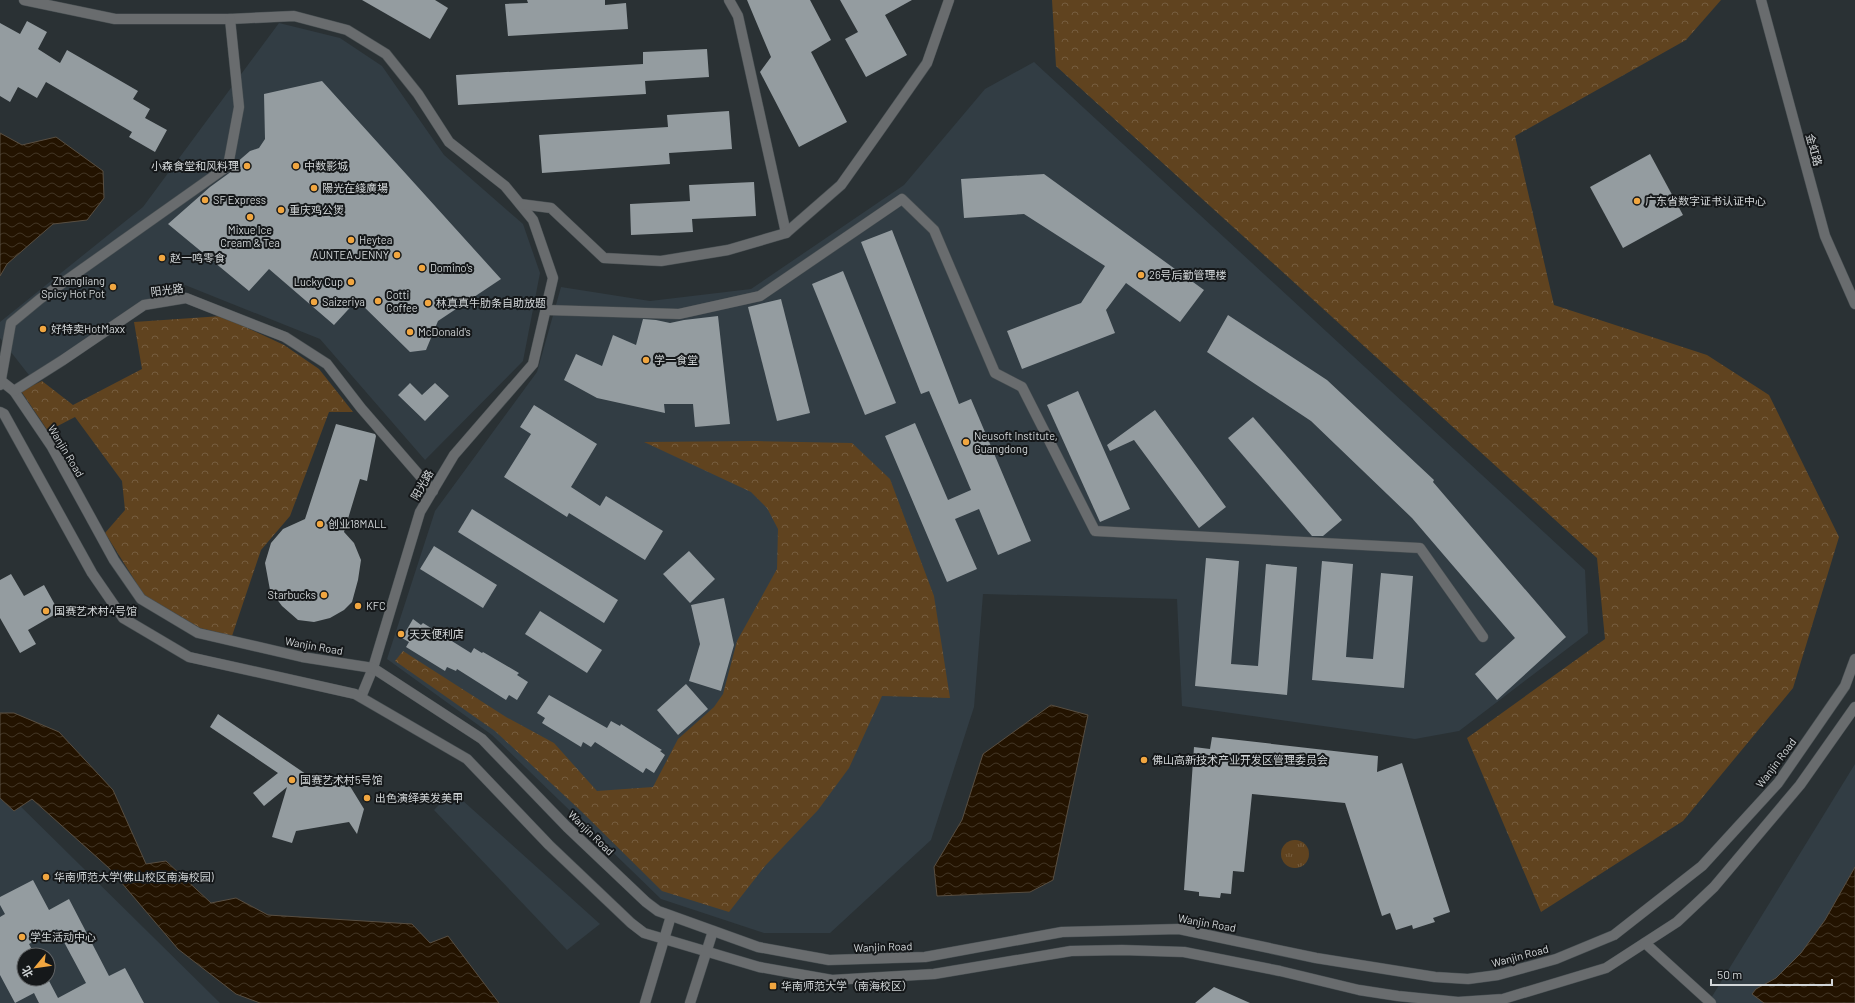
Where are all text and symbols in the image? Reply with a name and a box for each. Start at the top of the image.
street label: 金虹路 [1804,132,1825,167]
place label: 小森食堂和风料理 [151,159,239,172]
place label: 中数影城 [304,159,348,172]
marker: 小森食堂和风料理 [242,161,252,171]
marker: 中数影城 [291,161,301,171]
place label: 陽光在綫廣場 [322,181,388,194]
marker: 陽光在綫廣場 [309,183,319,193]
place label: SF Express [213,193,266,206]
place label: 广东省数字证书认证中心 [1645,194,1766,207]
marker: SF Express [200,195,210,205]
marker: 广东省数字证书认证中心 [1632,196,1642,206]
place label: 重庆鸡公煲 [289,203,344,216]
marker: 重庆鸡公煲 [276,205,286,215]
marker: Mixue Ice Cream & Tea [245,212,255,222]
place label: Mixue Ice Cream & Tea [220,223,280,249]
place label: Heytea [359,233,392,246]
marker: Heytea [346,235,356,245]
place label: AUNTEA JENNY [312,248,389,261]
marker: AUNTEA JENNY [392,250,402,260]
place label: 赵一鸣零食 [170,251,225,264]
marker: 赵一鸣零食 [157,253,167,263]
place label: Domino's [430,261,473,274]
marker: Domino's [417,263,427,273]
place label: 26号后勤管理楼 [1149,268,1227,281]
marker: 26号后勤管理楼 [1136,270,1146,280]
place label: Zhangliang Spicy Hot Pot [41,274,105,300]
place label: Lucky Cup [294,275,343,288]
marker: Lucky Cup [346,277,356,287]
street label: 阳光路 [150,281,184,298]
marker: Zhangliang Spicy Hot Pot [108,282,118,292]
place label: Cotti Coffee [386,288,418,314]
place label: Saizeriya [322,295,365,308]
marker: Cotti Coffee [373,296,383,306]
place label: 林真真牛肋条自助放题 [436,296,546,309]
marker: Saizeriya [309,297,319,307]
marker: 林真真牛肋条自助放题 [423,298,433,308]
place label: 好特卖HotMaxx [51,322,125,335]
marker: 好特卖HotMaxx [38,324,48,334]
place label: McDonald's [418,325,471,338]
marker: McDonald's [405,327,415,337]
place label: 学一食堂 [654,353,698,366]
marker: 学一食堂 [641,355,651,365]
street label: Wanjin Road [46,422,87,479]
place label: Neusoft Institute, Guangdong [974,429,1058,455]
marker: Neusoft Institute, Guangdong [961,437,971,447]
street label: 阳光路 [408,467,435,502]
place label: 创业18MALL [328,517,387,530]
marker: 创业18MALL [315,519,325,529]
place label: Starbucks [268,588,316,601]
marker: Starbucks [319,590,329,600]
place label: KFC [366,599,386,612]
marker: KFC [353,601,363,611]
place label: 国赛艺术村4号馆 [54,604,137,617]
marker: 国赛艺术村4号馆 [41,606,51,616]
place label: 天天便利店 [409,627,464,640]
marker: 天天便利店 [396,629,406,639]
street label: Wanjin Road [284,634,344,657]
street label: Wanjin Road [1753,735,1798,790]
place label: 佛山高新技术产业开发区管理委员会 [1152,753,1328,766]
marker: 佛山高新技术产业开发区管理委员会 [1139,755,1149,765]
place label: 国赛艺术村5号馆 [300,773,383,786]
marker: 国赛艺术村5号馆 [287,775,297,785]
place label: 出色演绎美发美甲 [375,791,463,804]
marker: 出色演绎美发美甲 [362,793,372,803]
street label: Wanjin Road [566,808,617,858]
place label: 华南师范大学(佛山校区南海校园) [54,870,214,883]
marker: 华南师范大学(佛山校区南海校园) [41,872,51,882]
street label: Wanjin Road [1177,911,1237,934]
place label: 学生活动中心 [30,930,96,943]
marker: 学生活动中心 [17,932,27,942]
street label: Wanjin Road [853,939,913,954]
street label: Wanjin Road [1490,942,1550,969]
north arrow [16,947,56,987]
scale bar [1711,961,1832,987]
text: 北 [18,964,35,980]
text: 50 m [1717,967,1742,981]
place label: 华南师范大学（南海校区） [781,979,913,992]
marker: 华南师范大学（南海校区） [768,981,778,991]

